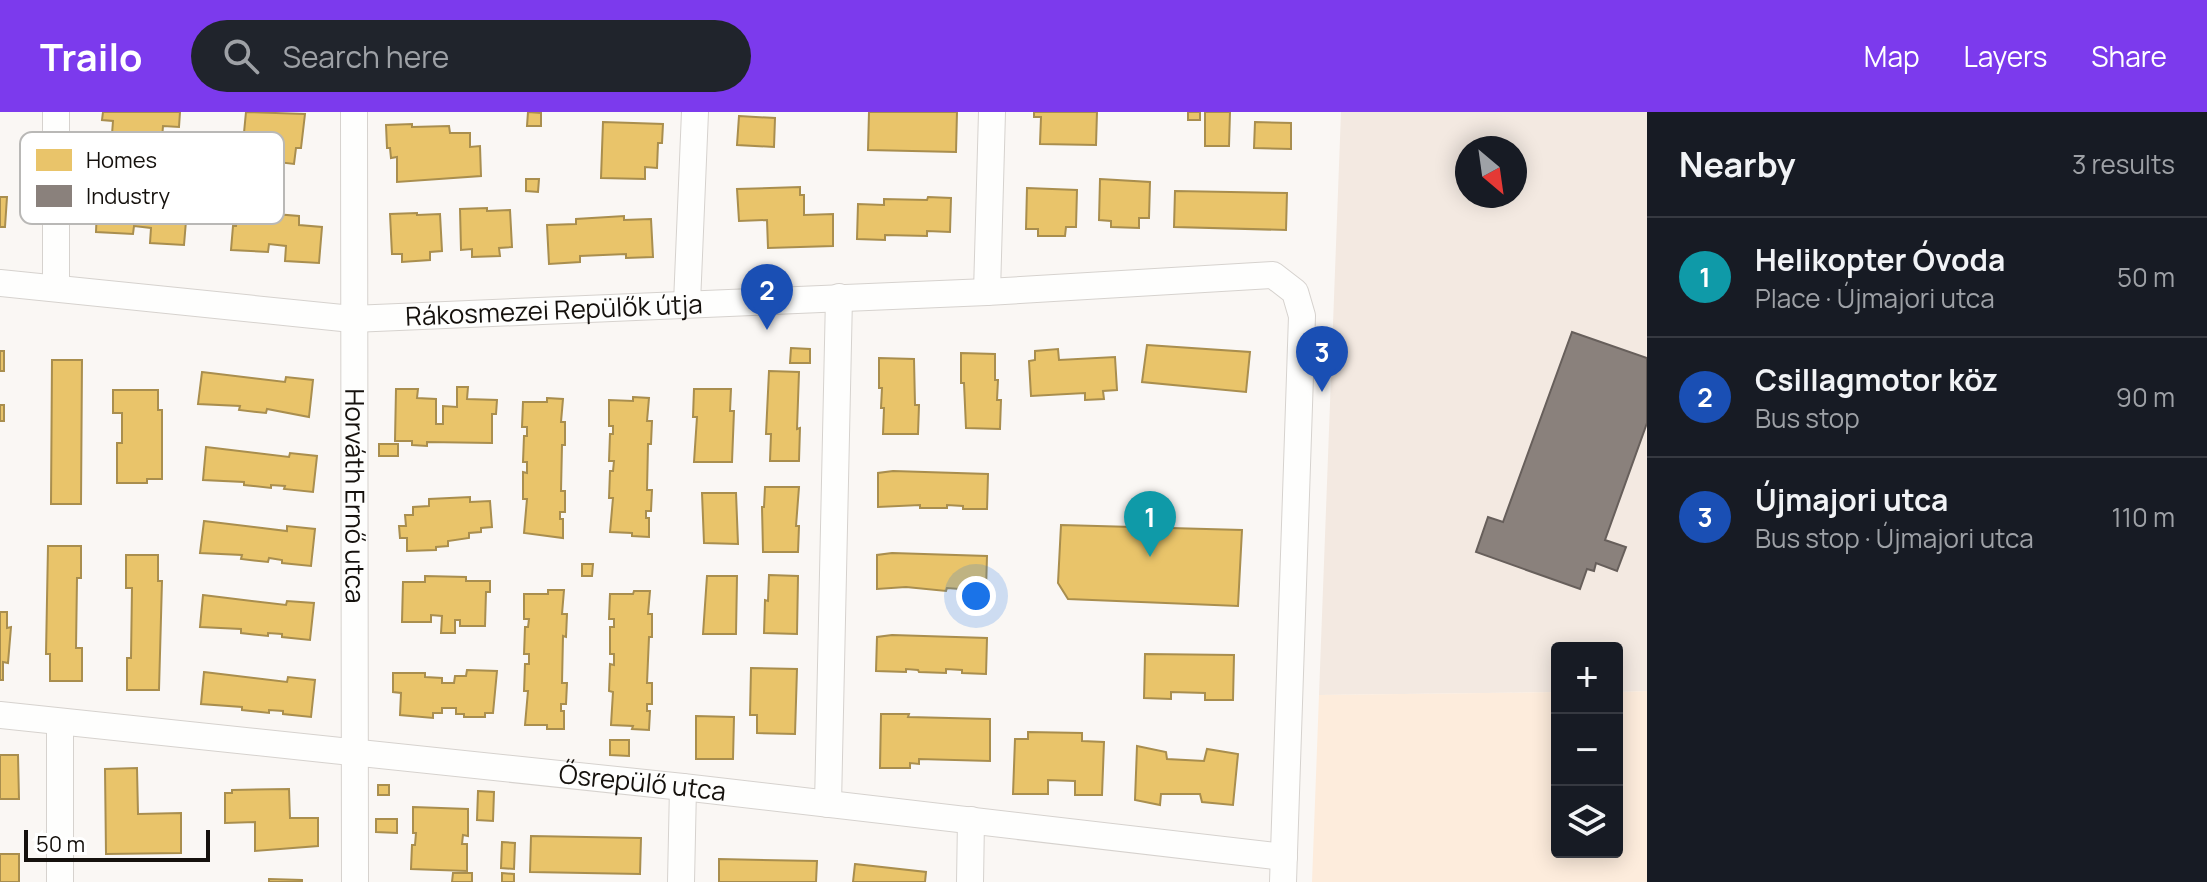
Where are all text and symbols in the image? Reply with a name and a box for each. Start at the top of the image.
search box [191,20,751,92]
text: Trailo [40,30,143,82]
icon: search [219,34,263,78]
text: Search here [283,36,449,77]
text: Map [1864,37,1920,75]
text: Layers [1964,37,2047,75]
text: Share [2091,37,2167,75]
legend [20,132,284,224]
north arrow [1455,136,1527,208]
text: Nearby [1679,141,1795,187]
text: Homes [86,145,157,175]
text: 3 results [2072,146,2175,182]
text: Industry [86,181,170,211]
text: Helikopter Óvoda [1755,239,2005,280]
text: 1 [1699,259,1711,295]
text: 50 m [2117,259,2175,295]
pin: 2 [741,264,793,330]
text: Place · Újmajori utca [1755,280,1995,316]
street label: Rákosmezei Repülők útja [405,285,703,334]
pin: 3 [1296,326,1348,392]
text: Csillagmotor köz [1755,359,1998,400]
text: 2 [1697,379,1713,415]
text: 90 m [2116,379,2175,415]
street label: Horváth Ernő utca [337,389,374,603]
text: Bus stop [1755,400,1860,436]
text: Újmajori utca [1755,479,1948,520]
pin: 1 [1124,491,1176,557]
text: 3 [1697,499,1713,535]
text: 110 m [2112,499,2175,535]
text: Bus stop · Újmajori utca [1755,520,2034,556]
your location [956,576,996,616]
map controls [1551,642,1623,858]
button: + [1551,642,1623,714]
button: − [1551,714,1623,786]
street label: Ősrepülő utca [557,755,728,809]
button: layers [1551,786,1623,858]
scale bar [24,826,210,862]
text: 50 m [36,829,85,859]

